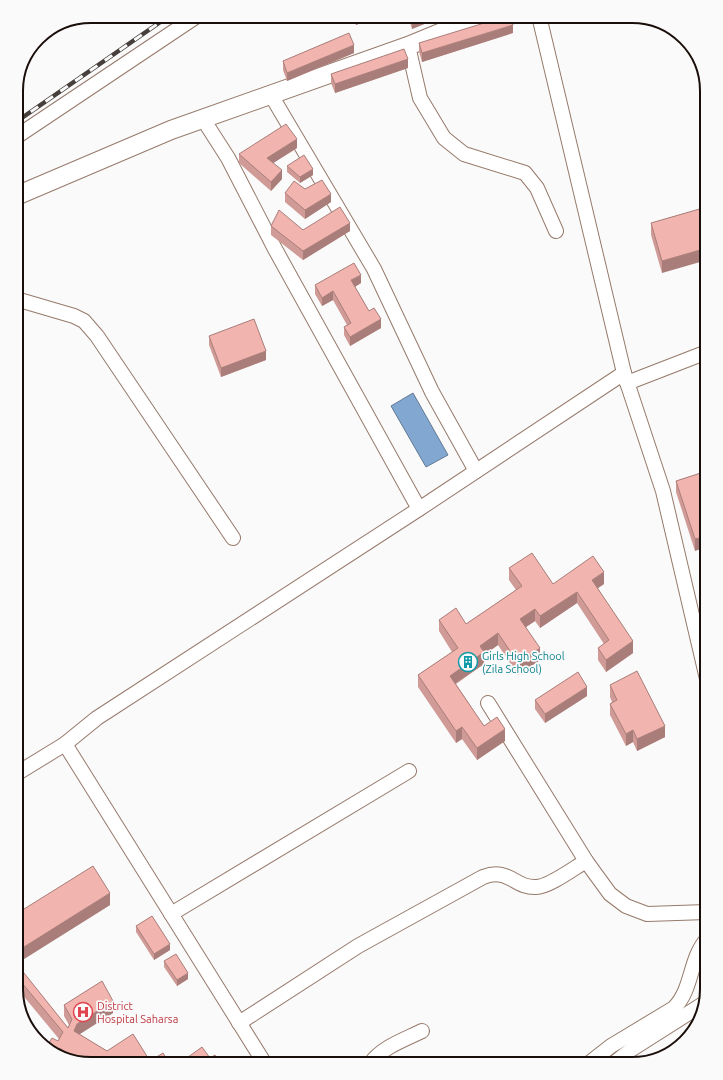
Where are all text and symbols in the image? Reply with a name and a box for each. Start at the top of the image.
place label: Girls High School (Zila School) [482,650,565,676]
building icon: Girls High School (Zila School) [457,651,479,673]
place label: District Hospital Saharsa [97,1000,178,1025]
hospital icon: District Hospital Saharsa [72,1001,94,1023]

